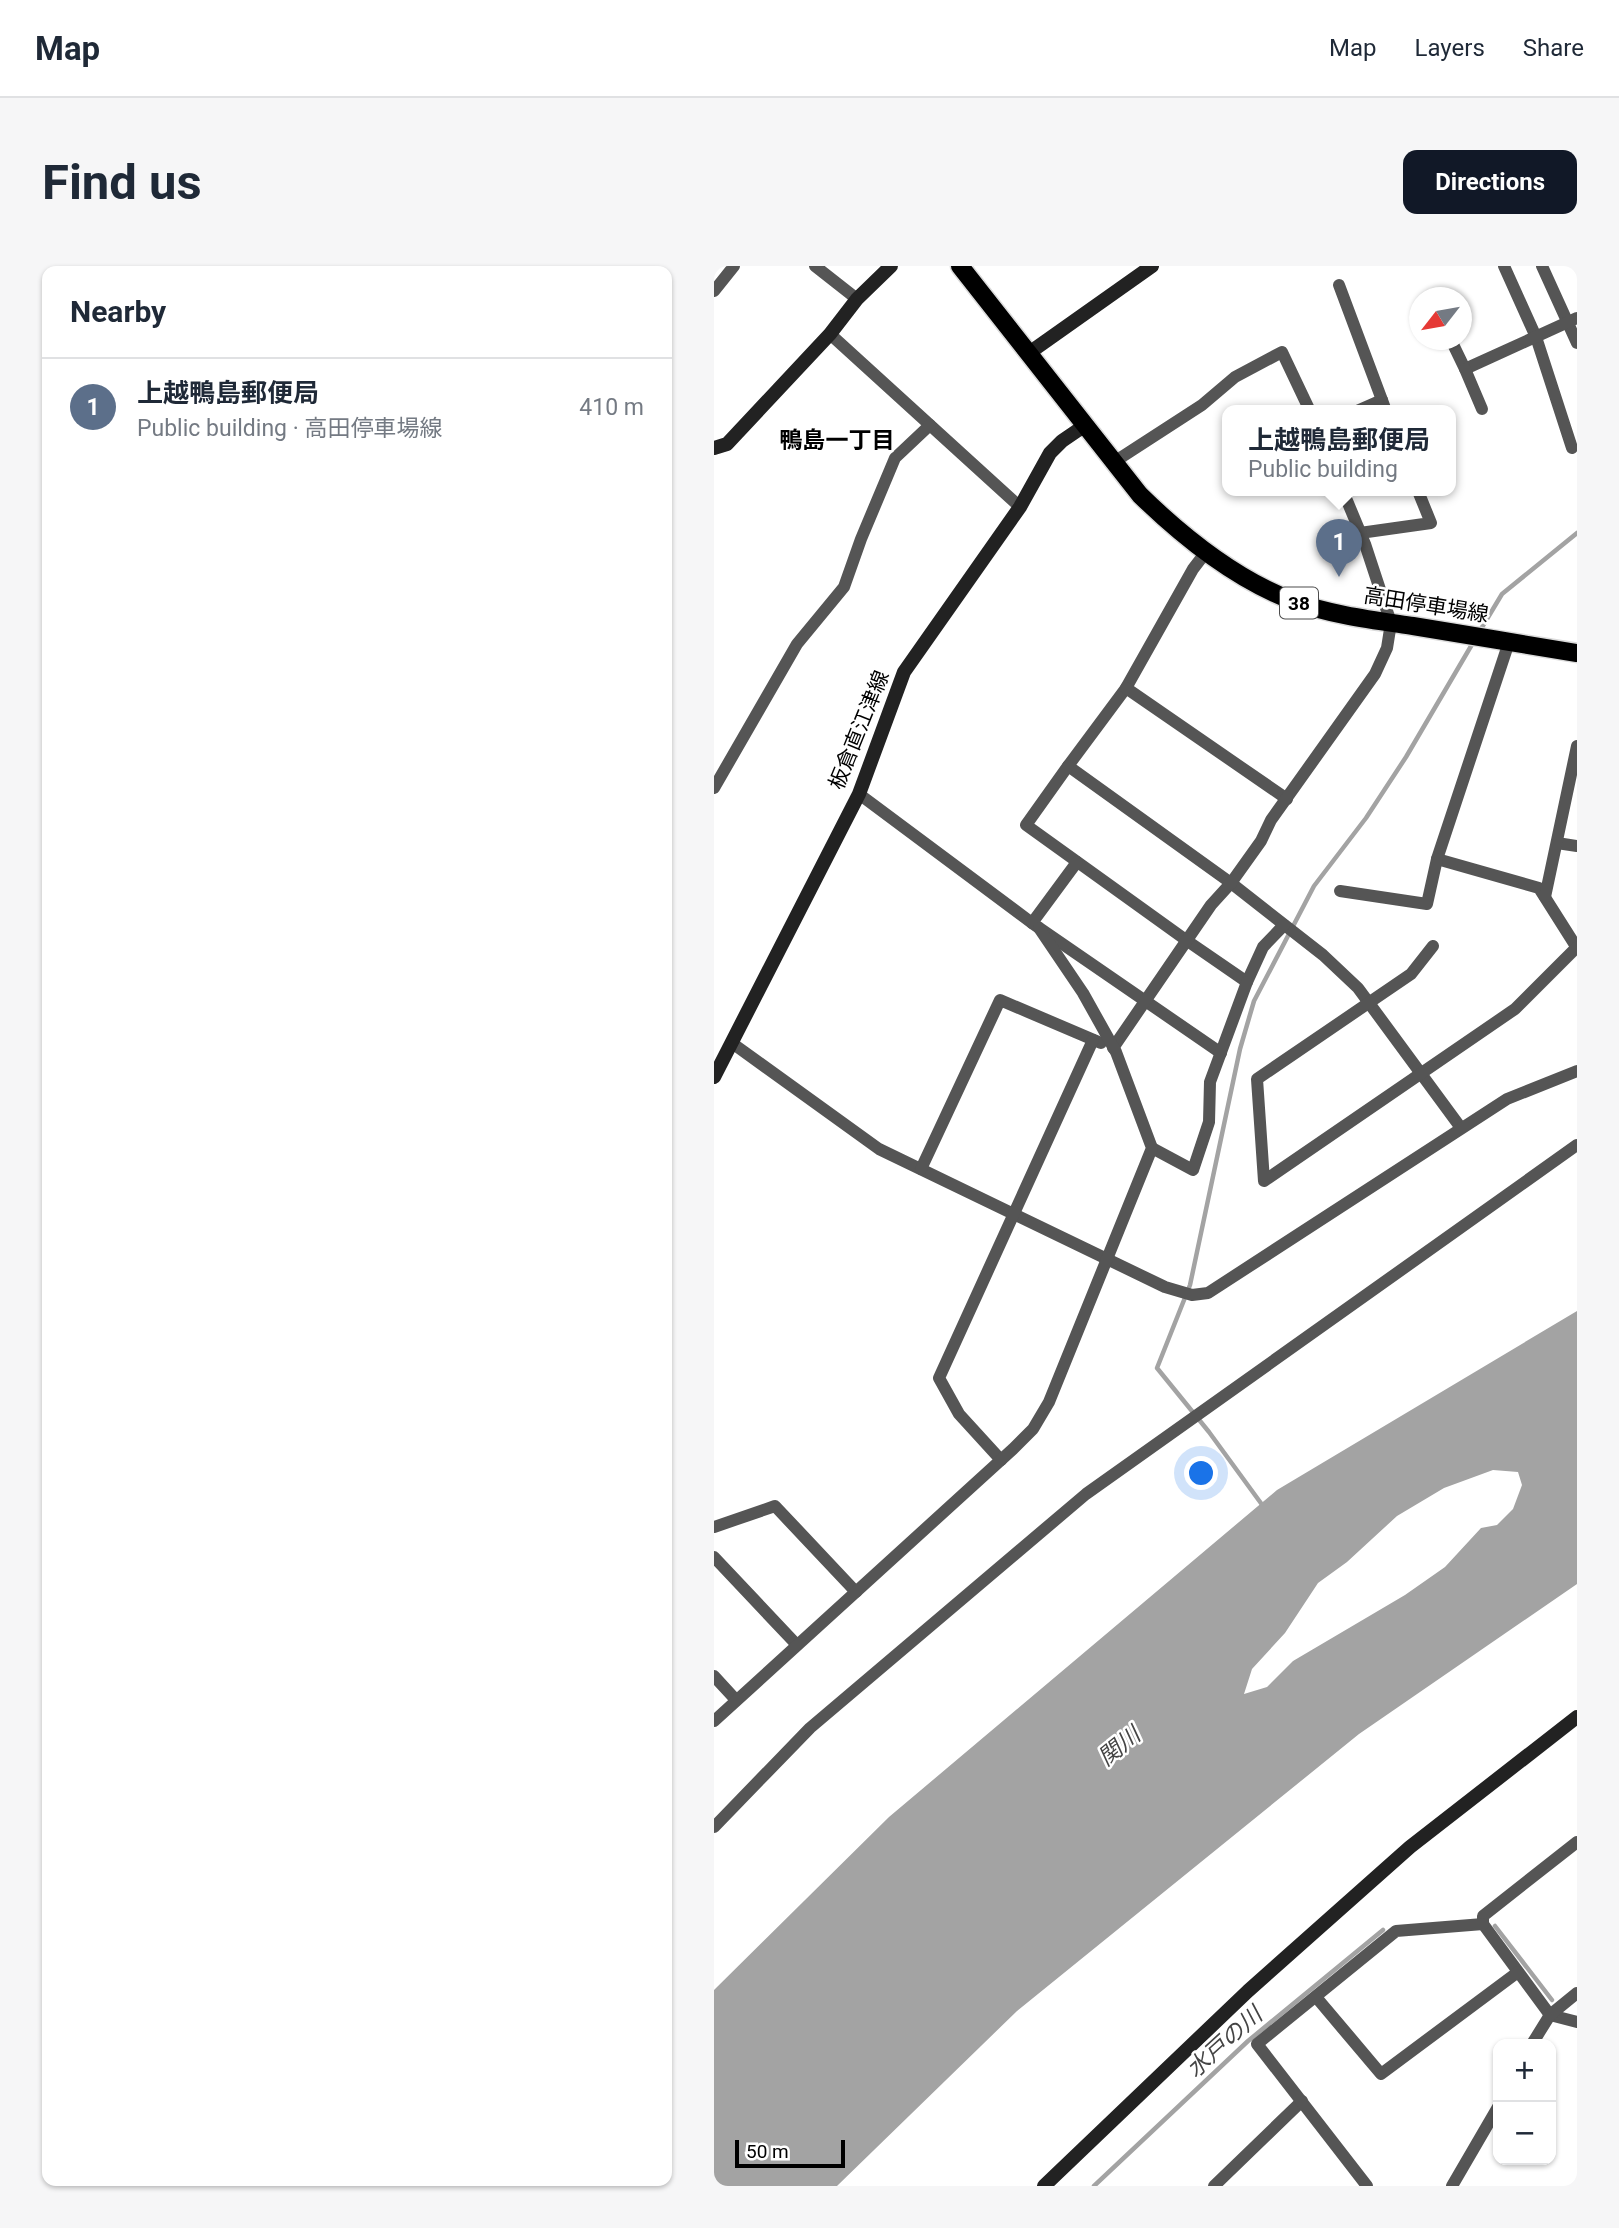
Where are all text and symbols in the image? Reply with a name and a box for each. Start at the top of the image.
text: Map [35,29,100,68]
text: Map [1329,34,1377,62]
text: Layers [1415,34,1485,62]
text: Share [1523,34,1584,62]
button: Directions [1403,150,1577,214]
text: Find us [42,154,202,211]
north arrow [1409,287,1472,350]
text: Nearby [70,294,166,329]
text: 上越鴨島郵便局 [137,378,319,408]
text: 1 [86,394,100,421]
text: 410 m [579,394,644,421]
popup [1222,405,1456,496]
text: Public building · 高田停車場線 [137,415,442,442]
text: 上越鴨島郵便局 [1248,425,1430,455]
district label: 鴨島一丁目 [780,427,895,454]
text: Public building [1248,456,1398,483]
pin: 1 [1316,519,1362,577]
street label: 高田停車場線 [1362,583,1490,627]
road number: 38 [1280,588,1318,618]
street label: 板倉直江津線 [824,667,894,793]
your location [1184,1456,1218,1490]
water label: 関川 [1093,1720,1148,1771]
water label: 水戸の川 [1181,2000,1270,2083]
map controls [1493,2039,1556,2165]
button: + [1493,2039,1556,2102]
button: − [1493,2102,1556,2165]
scale bar [735,2137,845,2169]
text: 50 m [746,2140,789,2163]

